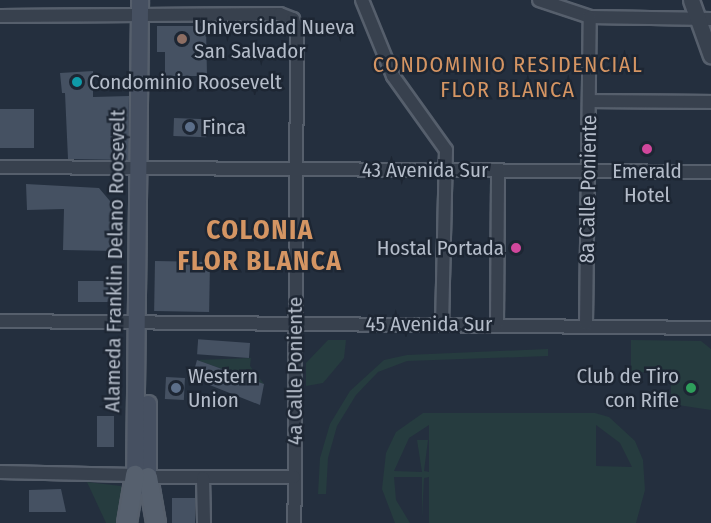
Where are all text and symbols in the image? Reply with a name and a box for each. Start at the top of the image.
place label: Universidad Nueva San Salvador [194,14,355,64]
marker: Universidad Nueva San Salvador [175,32,189,46]
district label: CONDOMINIO RESIDENCIAL FLOR BLANCA [373,51,643,102]
place label: Condominio Roosevelt [89,69,282,95]
marker: Condominio Roosevelt [70,75,84,89]
street label: Alameda Franklin Delano Roosevelt [100,109,130,413]
place label: Finca [202,114,246,140]
street label: 8a Calle Poniente [574,114,602,264]
marker: Finca [183,120,197,134]
marker: Emerald Hotel [640,142,654,156]
street label: 43 Avenida Sur [362,157,488,183]
place label: Emerald Hotel [612,158,682,208]
district label: COLONIA FLOR BLANCA [178,214,342,277]
place label: Hostal Portada [377,235,504,261]
marker: Hostal Portada [509,241,523,255]
street label: 4a Calle Poniente [282,297,308,445]
street label: 45 Avenida Sur [366,311,492,337]
place label: Western Union [188,363,258,413]
place label: Club de Tiro con Rifle [577,363,679,413]
marker: Western Union [169,381,183,395]
marker: Club de Tiro con Rifle [684,381,698,395]

